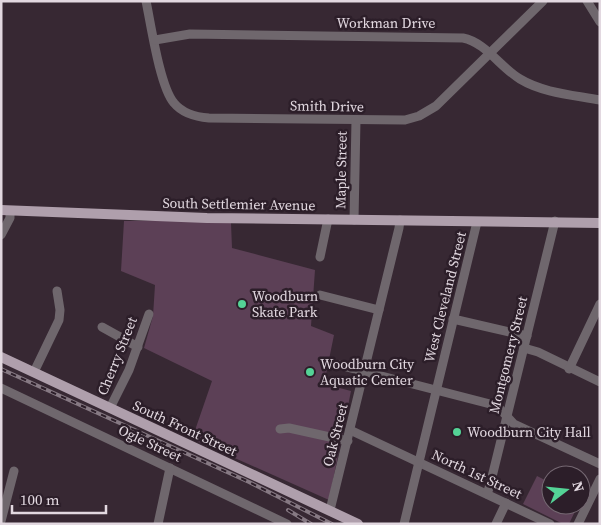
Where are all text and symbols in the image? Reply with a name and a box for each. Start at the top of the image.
street label: Workman Drive [337,13,435,33]
street label: Smith Drive [290,95,364,117]
street label: Maple Street [330,130,352,209]
street label: South Settlemier Avenue [162,193,316,215]
street label: West Cleveland Street [419,229,471,365]
place label: Woodburn Skate Park [252,286,319,322]
street label: Montgomery Street [484,294,532,416]
marker: Woodburn Skate Park [236,298,248,310]
street label: Cherry Street [92,313,142,398]
place label: Woodburn City Aquatic Center [320,354,415,390]
marker: Woodburn City Aquatic Center [304,366,316,378]
street label: South Front Street [130,395,241,461]
street label: Oak Street [318,401,353,469]
street label: Ogle Street [115,420,185,467]
place label: Woodburn City Hall [467,422,591,442]
marker: Woodburn City Hall [451,426,463,438]
street label: North 1st Street [429,444,526,504]
north arrow [541,465,591,515]
text: N [567,479,590,494]
scale bar [12,482,106,514]
text: 100 m [20,489,60,510]

